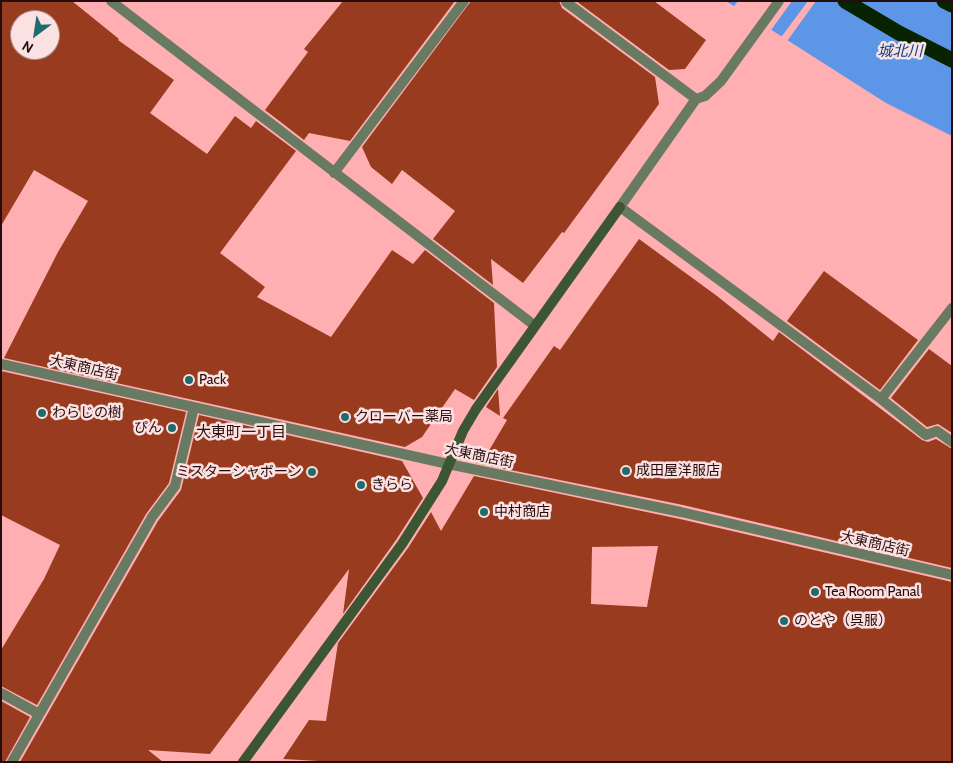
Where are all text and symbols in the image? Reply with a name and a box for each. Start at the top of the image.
north arrow [10,10,60,60]
text: N [19,37,37,57]
water label: 城北川 [878,43,922,61]
street label: 大東商店街 [48,352,120,384]
place label: Pack [199,372,226,388]
marker: Pack [183,374,195,386]
place label: わらじの樹 [52,405,122,421]
marker: わらじの樹 [36,407,48,419]
place label: クローバー薬局 [355,409,453,425]
marker: クローバー薬局 [339,411,351,423]
place label: ぴん [134,420,162,436]
marker: ぴん [166,422,178,434]
district label: 大東町一丁目 [196,424,286,442]
street label: 大東商店街 [443,441,515,471]
place label: 成田屋洋服店 [636,463,720,479]
place label: ミスターシャボーン [176,464,302,480]
marker: 成田屋洋服店 [620,465,632,477]
marker: ミスターシャボーン [306,466,318,478]
place label: きらら [371,477,413,493]
marker: きらら [355,479,367,491]
place label: 中村商店 [494,504,550,520]
marker: 中村商店 [478,506,490,518]
street label: 大東商店街 [839,528,911,560]
place label: Tea Room Panal [825,584,920,600]
marker: Tea Room Panal [809,586,821,598]
place label: のとや（呉服） [794,613,892,629]
marker: のとや（呉服） [778,615,790,627]

